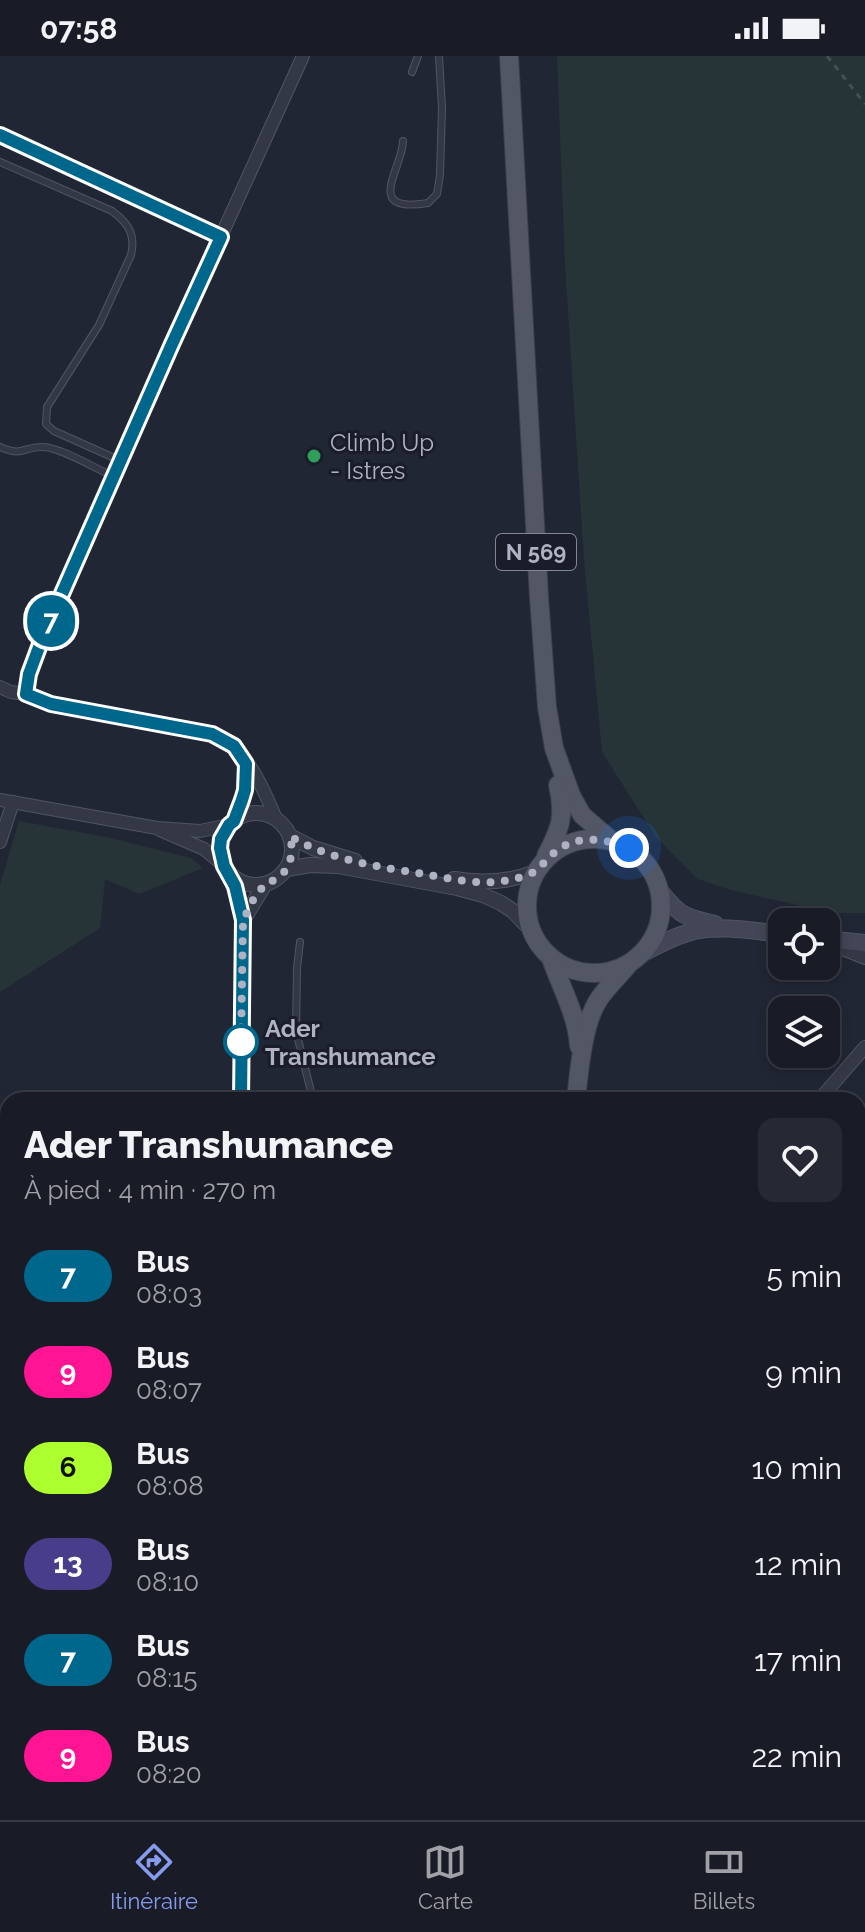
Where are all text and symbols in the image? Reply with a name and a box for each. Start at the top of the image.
text: 07:58 [40,11,117,46]
place label: Climb Up - Istres [330,428,434,485]
marker: Climb Up - Istres [305,447,323,465]
road number: N 569 [496,534,576,570]
line badge: 7 [25,595,77,647]
text: 7 [43,604,59,637]
your location [609,828,649,868]
map controls [768,908,840,1068]
button: locate [768,908,840,980]
button: layers [768,996,840,1068]
place label: Ader Transhumance [265,1014,436,1071]
marker: Ader Transhumance [224,1025,258,1059]
button: heart [758,1118,842,1202]
text: Ader Transhumance [24,1122,393,1167]
text: À pied · 4 min · 270 m [24,1175,276,1205]
text: Bus [136,1244,190,1279]
text: 7 [60,1259,76,1292]
text: 5 min [766,1259,842,1294]
text: 08:03 [136,1279,202,1309]
text: Bus [136,1340,190,1375]
text: 9 [60,1355,76,1388]
text: 9 min [765,1355,842,1390]
text: 08:07 [136,1375,202,1405]
text: Bus [136,1436,190,1471]
text: 6 [60,1451,77,1484]
text: 10 min [752,1451,842,1486]
text: 08:08 [136,1471,204,1501]
text: Bus [136,1532,190,1567]
text: 13 [53,1547,83,1580]
text: 12 min [754,1547,842,1582]
text: 08:10 [136,1567,199,1597]
text: Bus [136,1628,190,1663]
text: 7 [60,1643,76,1676]
text: 17 min [754,1643,842,1678]
text: 08:15 [136,1663,198,1693]
text: Bus [136,1724,190,1759]
text: 9 [60,1739,76,1772]
text: 22 min [751,1739,842,1774]
text: 08:20 [136,1759,202,1789]
tab: Itinéraire [110,1840,198,1914]
tab: Carte [418,1840,473,1914]
tab: Billets [693,1840,755,1914]

